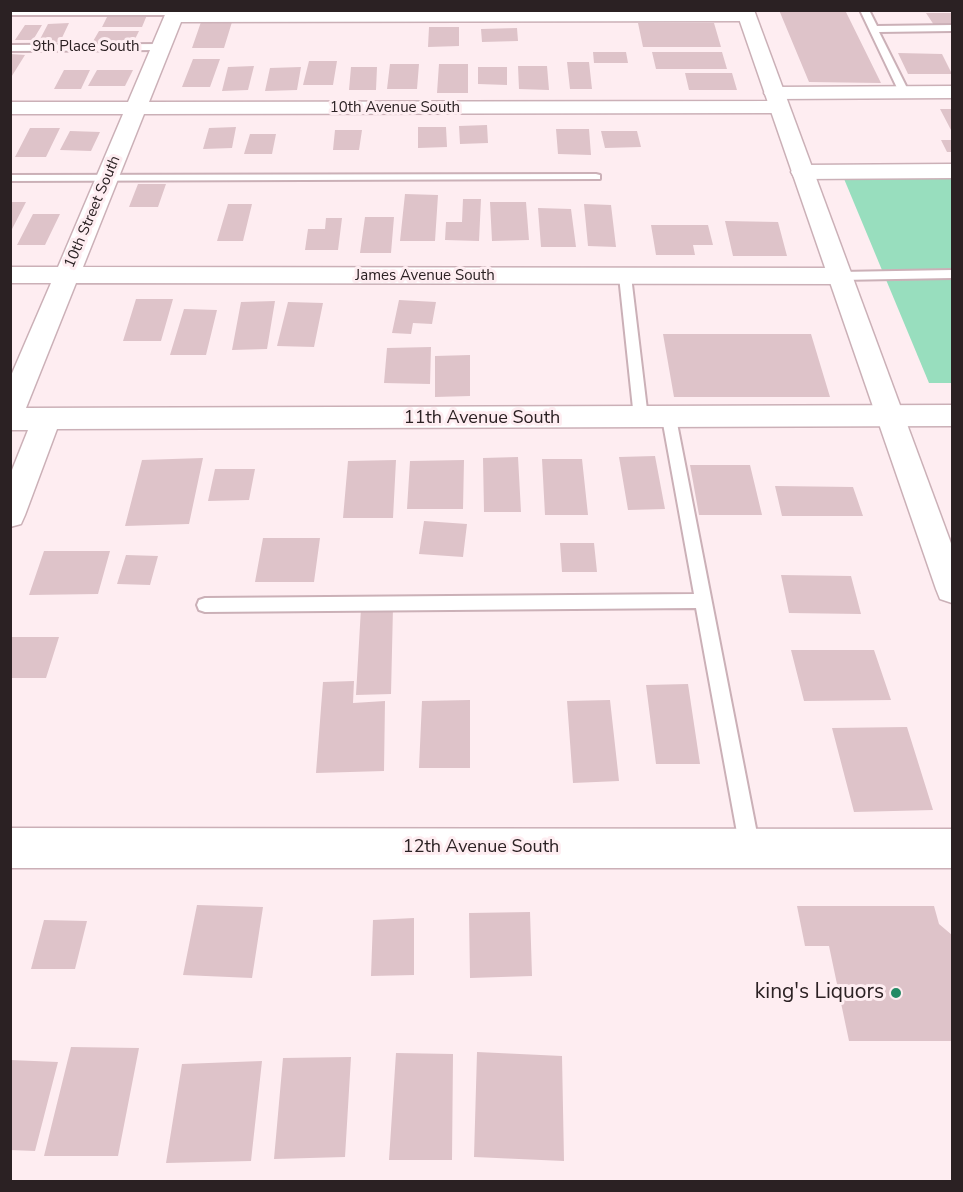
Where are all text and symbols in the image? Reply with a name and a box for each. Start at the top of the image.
street label: 9th Place South [33,38,139,56]
street label: 10th Avenue South [330,99,460,117]
street label: 10th Street South [61,153,125,271]
street label: James Avenue South [355,267,495,285]
street label: 11th Avenue South [404,408,560,430]
street label: 12th Avenue South [403,837,559,859]
place label: king's Liquors [755,980,884,1006]
marker: king's Liquors [889,986,903,1000]

